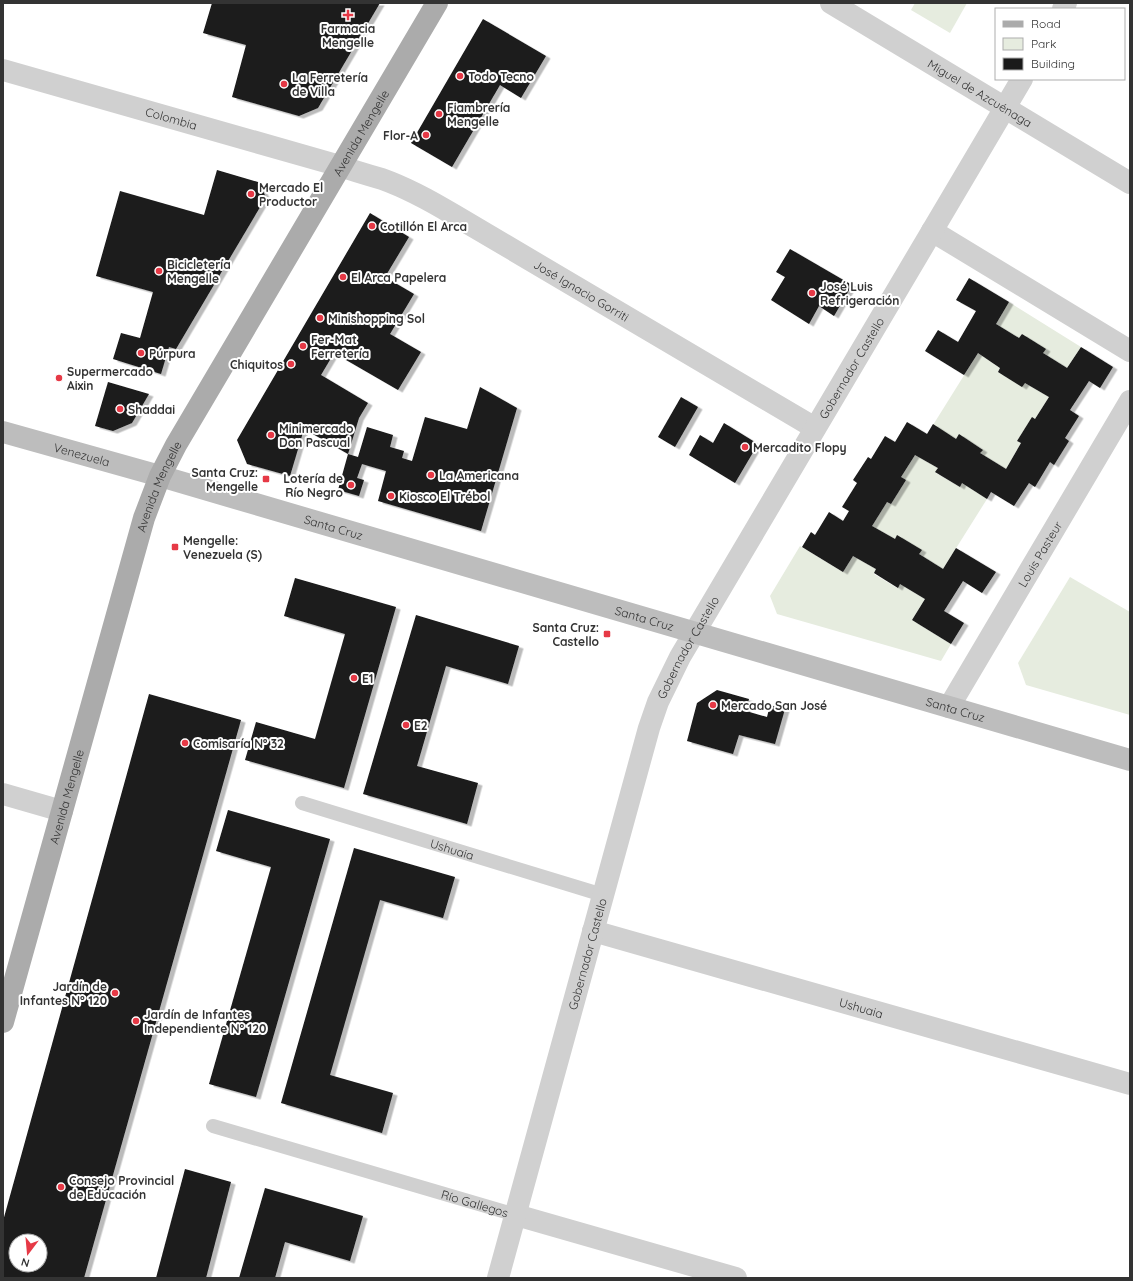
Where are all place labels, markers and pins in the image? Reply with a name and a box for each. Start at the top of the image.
marker: Farmacia Mengelle [343,10,353,20]
place label: Farmacia Mengelle [321,21,375,50]
place label: Todo Tecno [468,69,534,84]
place label: La Ferretería de Villa [292,70,368,99]
marker: Todo Tecno [455,71,465,81]
marker: La Ferretería de Villa [279,79,289,89]
place label: Fiambrería Mengelle [447,100,510,129]
marker: Fiambrería Mengelle [434,109,444,119]
place label: Flor-A [383,128,418,143]
marker: Flor-A [421,130,431,140]
place label: Mercado El Productor [259,180,323,209]
marker: Mercado El Productor [246,189,256,199]
place label: Cotillón El Arca [380,219,467,234]
marker: Cotillón El Arca [367,221,377,231]
place label: Bicicletería Mengelle [167,257,231,286]
marker: Bicicletería Mengelle [154,266,164,276]
place label: El Arca Papelera [351,270,446,285]
marker: El Arca Papelera [338,272,348,282]
place label: José Luis Refrigeración [820,279,899,308]
marker: José Luis Refrigeración [807,288,817,298]
place label: Minishopping Sol [328,311,425,326]
marker: Minishopping Sol [315,313,325,323]
place label: Fer-Mat Ferretería [311,332,369,361]
marker: Fer-Mat Ferretería [298,341,308,351]
place label: Púrpura [149,346,196,361]
marker: Púrpura [136,348,146,358]
place label: Chiquitos [230,357,283,372]
marker: Chiquitos [286,359,296,369]
place label: Supermercado Aixin [67,364,153,393]
marker: Supermercado Aixin [54,373,64,383]
place label: Shaddai [128,402,175,417]
marker: Shaddai [115,404,125,414]
place label: Minimercado Don Pascual [279,421,354,450]
marker: Minimercado Don Pascual [266,430,276,440]
place label: Mercadito Flopy [753,440,847,455]
marker: Mercadito Flopy [740,442,750,452]
place label: Santa Cruz: Mengelle [191,465,258,494]
place label: La Americana [439,468,519,483]
marker: La Americana [426,470,436,480]
place label: Lotería de Río Negro [283,471,344,500]
marker: Santa Cruz: Mengelle [261,474,271,484]
marker: Lotería de Río Negro [346,480,356,490]
place label: Kiosco El Trébol [399,489,491,504]
marker: Kiosco El Trébol [386,491,396,501]
place label: Mengelle: Venezuela (S) [183,533,262,562]
marker: Mengelle: Venezuela (S) [170,542,180,552]
place label: Santa Cruz: Castello [532,620,600,649]
marker: Santa Cruz: Castello [602,629,612,639]
place label: E1 [362,671,374,686]
marker: E1 [349,673,359,683]
place label: Mercado San José [721,698,827,713]
marker: Mercado San José [708,700,718,710]
place label: E2 [414,718,428,733]
marker: E2 [401,720,411,730]
place label: Comisaría Nº 32 [193,736,284,751]
marker: Comisaría Nº 32 [180,738,190,748]
place label: Jardín de Infantes N° 120 [20,979,107,1008]
marker: Jardín de Infantes N° 120 [110,988,120,998]
place label: Jardín de Infantes Independiente N° 120 [144,1007,267,1036]
marker: Jardín de Infantes Independiente N° 120 [131,1016,141,1026]
place label: Consejo Provincial de Educación [69,1173,174,1202]
marker: Consejo Provincial de Educación [56,1182,66,1192]

